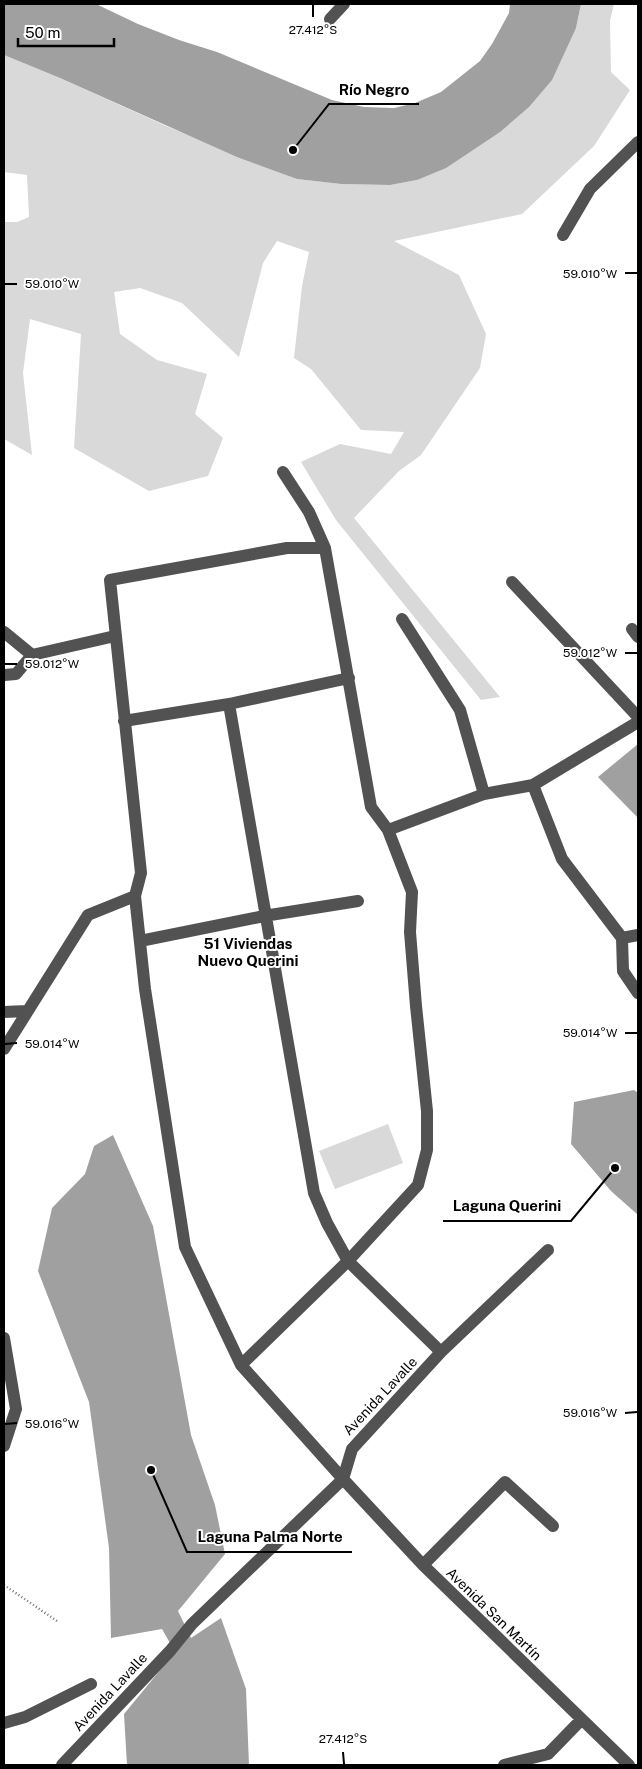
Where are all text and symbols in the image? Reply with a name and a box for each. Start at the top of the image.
scale bar [18,15,114,47]
text: 27.412°S [289,23,337,37]
text: 50 m [25,24,60,41]
callout: Río Negro [329,74,419,104]
text: Río Negro [339,81,410,98]
text: 59.010°W [563,267,618,281]
text: 59.010°W [25,277,80,291]
text: 59.012°W [563,646,618,660]
text: 59.012°W [25,657,80,671]
district label: 51 Viviendas Nuevo Querini [198,935,298,969]
text: 59.014°W [563,1026,618,1040]
text: 59.014°W [25,1037,80,1051]
callout: Laguna Querini [443,1191,571,1221]
text: Laguna Querini [453,1197,561,1214]
street label: Avenida Lavalle [340,1354,420,1438]
text: 59.016°W [563,1406,618,1420]
text: 59.016°W [25,1417,80,1431]
callout: Laguna Palma Norte [187,1522,352,1552]
text: Laguna Palma Norte [197,1528,343,1545]
street label: Avenida San Martín [443,1565,545,1663]
street label: Avenida Lavalle [70,1650,150,1734]
text: 27.412°S [319,1732,367,1746]

